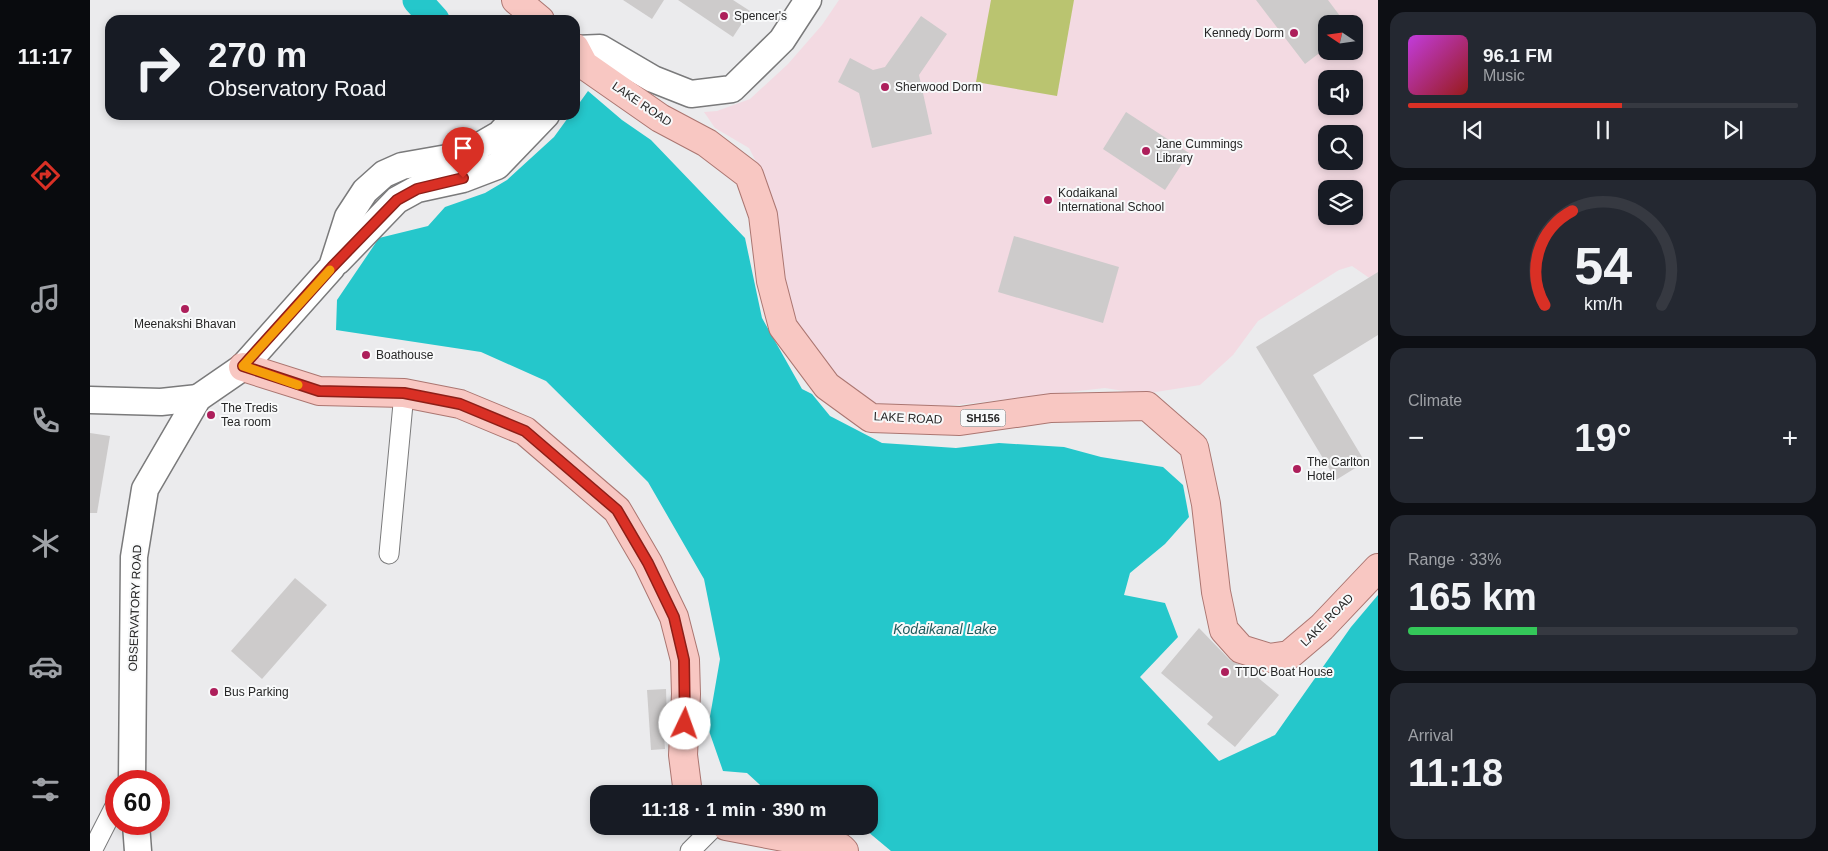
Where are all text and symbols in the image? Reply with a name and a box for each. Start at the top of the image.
place label: Spencer's [734,9,787,23]
marker: Spencer's [718,10,730,22]
north arrow [1318,15,1362,60]
map controls [1318,15,1363,225]
place label: Kennedy Dorm [1204,26,1284,40]
marker: Kennedy Dorm [1288,27,1300,39]
icon: right [125,35,190,100]
text: 270 m [208,35,307,74]
text: 11:17 [17,44,73,69]
text: 96.1 FM [1483,45,1553,66]
text: Music [1483,67,1525,84]
button: sound [1318,70,1363,115]
text: Observatory Road [208,76,387,101]
street label: LAKE ROAD [610,79,675,129]
place label: Sherwood Dorm [895,80,982,94]
marker: Sherwood Dorm [879,81,891,93]
icon: previous [1459,116,1487,144]
icon: pause [1589,116,1617,144]
icon: next [1719,116,1747,144]
button: search [1318,125,1363,170]
pin [442,127,484,178]
icon: arrive [449,134,477,162]
place label: Jane Cummings Library [1156,137,1243,165]
marker: Jane Cummings Library [1140,145,1152,157]
icon: directions [28,158,63,193]
button: layers [1318,180,1363,225]
place label: Kodaikanal International School [1058,186,1164,214]
marker: Kodaikanal International School [1042,194,1054,206]
text: 54 [1574,237,1632,295]
icon: music [28,281,63,316]
text: km/h [1584,294,1622,314]
marker: Meenakshi Bhavan [179,303,191,315]
place label: Meenakshi Bhavan [134,317,236,331]
place label: Boathouse [376,348,434,362]
marker: Boathouse [360,349,372,361]
text: Climate [1408,392,1462,409]
place label: The Tredis Tea room [221,401,278,429]
icon: phone [28,403,63,438]
marker: The Tredis Tea room [205,409,217,421]
street label: LAKE ROAD [873,409,943,427]
road number: SH156 [960,409,1006,426]
text: 19° [1574,417,1632,459]
text: − [1408,422,1424,453]
text: + [1782,422,1798,453]
place label: The Carlton Hotel [1307,455,1370,483]
marker: The Carlton Hotel [1291,463,1303,475]
icon: climate [28,526,63,561]
street label: OBSERVATORY ROAD [126,544,144,672]
text: Range · 33% [1408,551,1501,568]
text: 165 km [1408,576,1537,618]
street label: LAKE ROAD [1298,591,1356,649]
water label: Kodaikanal Lake [893,621,997,637]
icon: car [28,649,63,684]
place label: TTDC Boat House [1235,665,1333,679]
marker: TTDC Boat House [1219,666,1231,678]
place label: Bus Parking [224,685,289,699]
marker: Bus Parking [208,686,220,698]
position arrow [658,697,710,749]
text: Arrival [1408,727,1453,744]
text: 11:18 [1408,752,1503,794]
speed limit sign: 60 [105,770,170,835]
icon: filters [28,772,63,807]
text: 11:18 · 1 min · 390 m [642,799,826,820]

